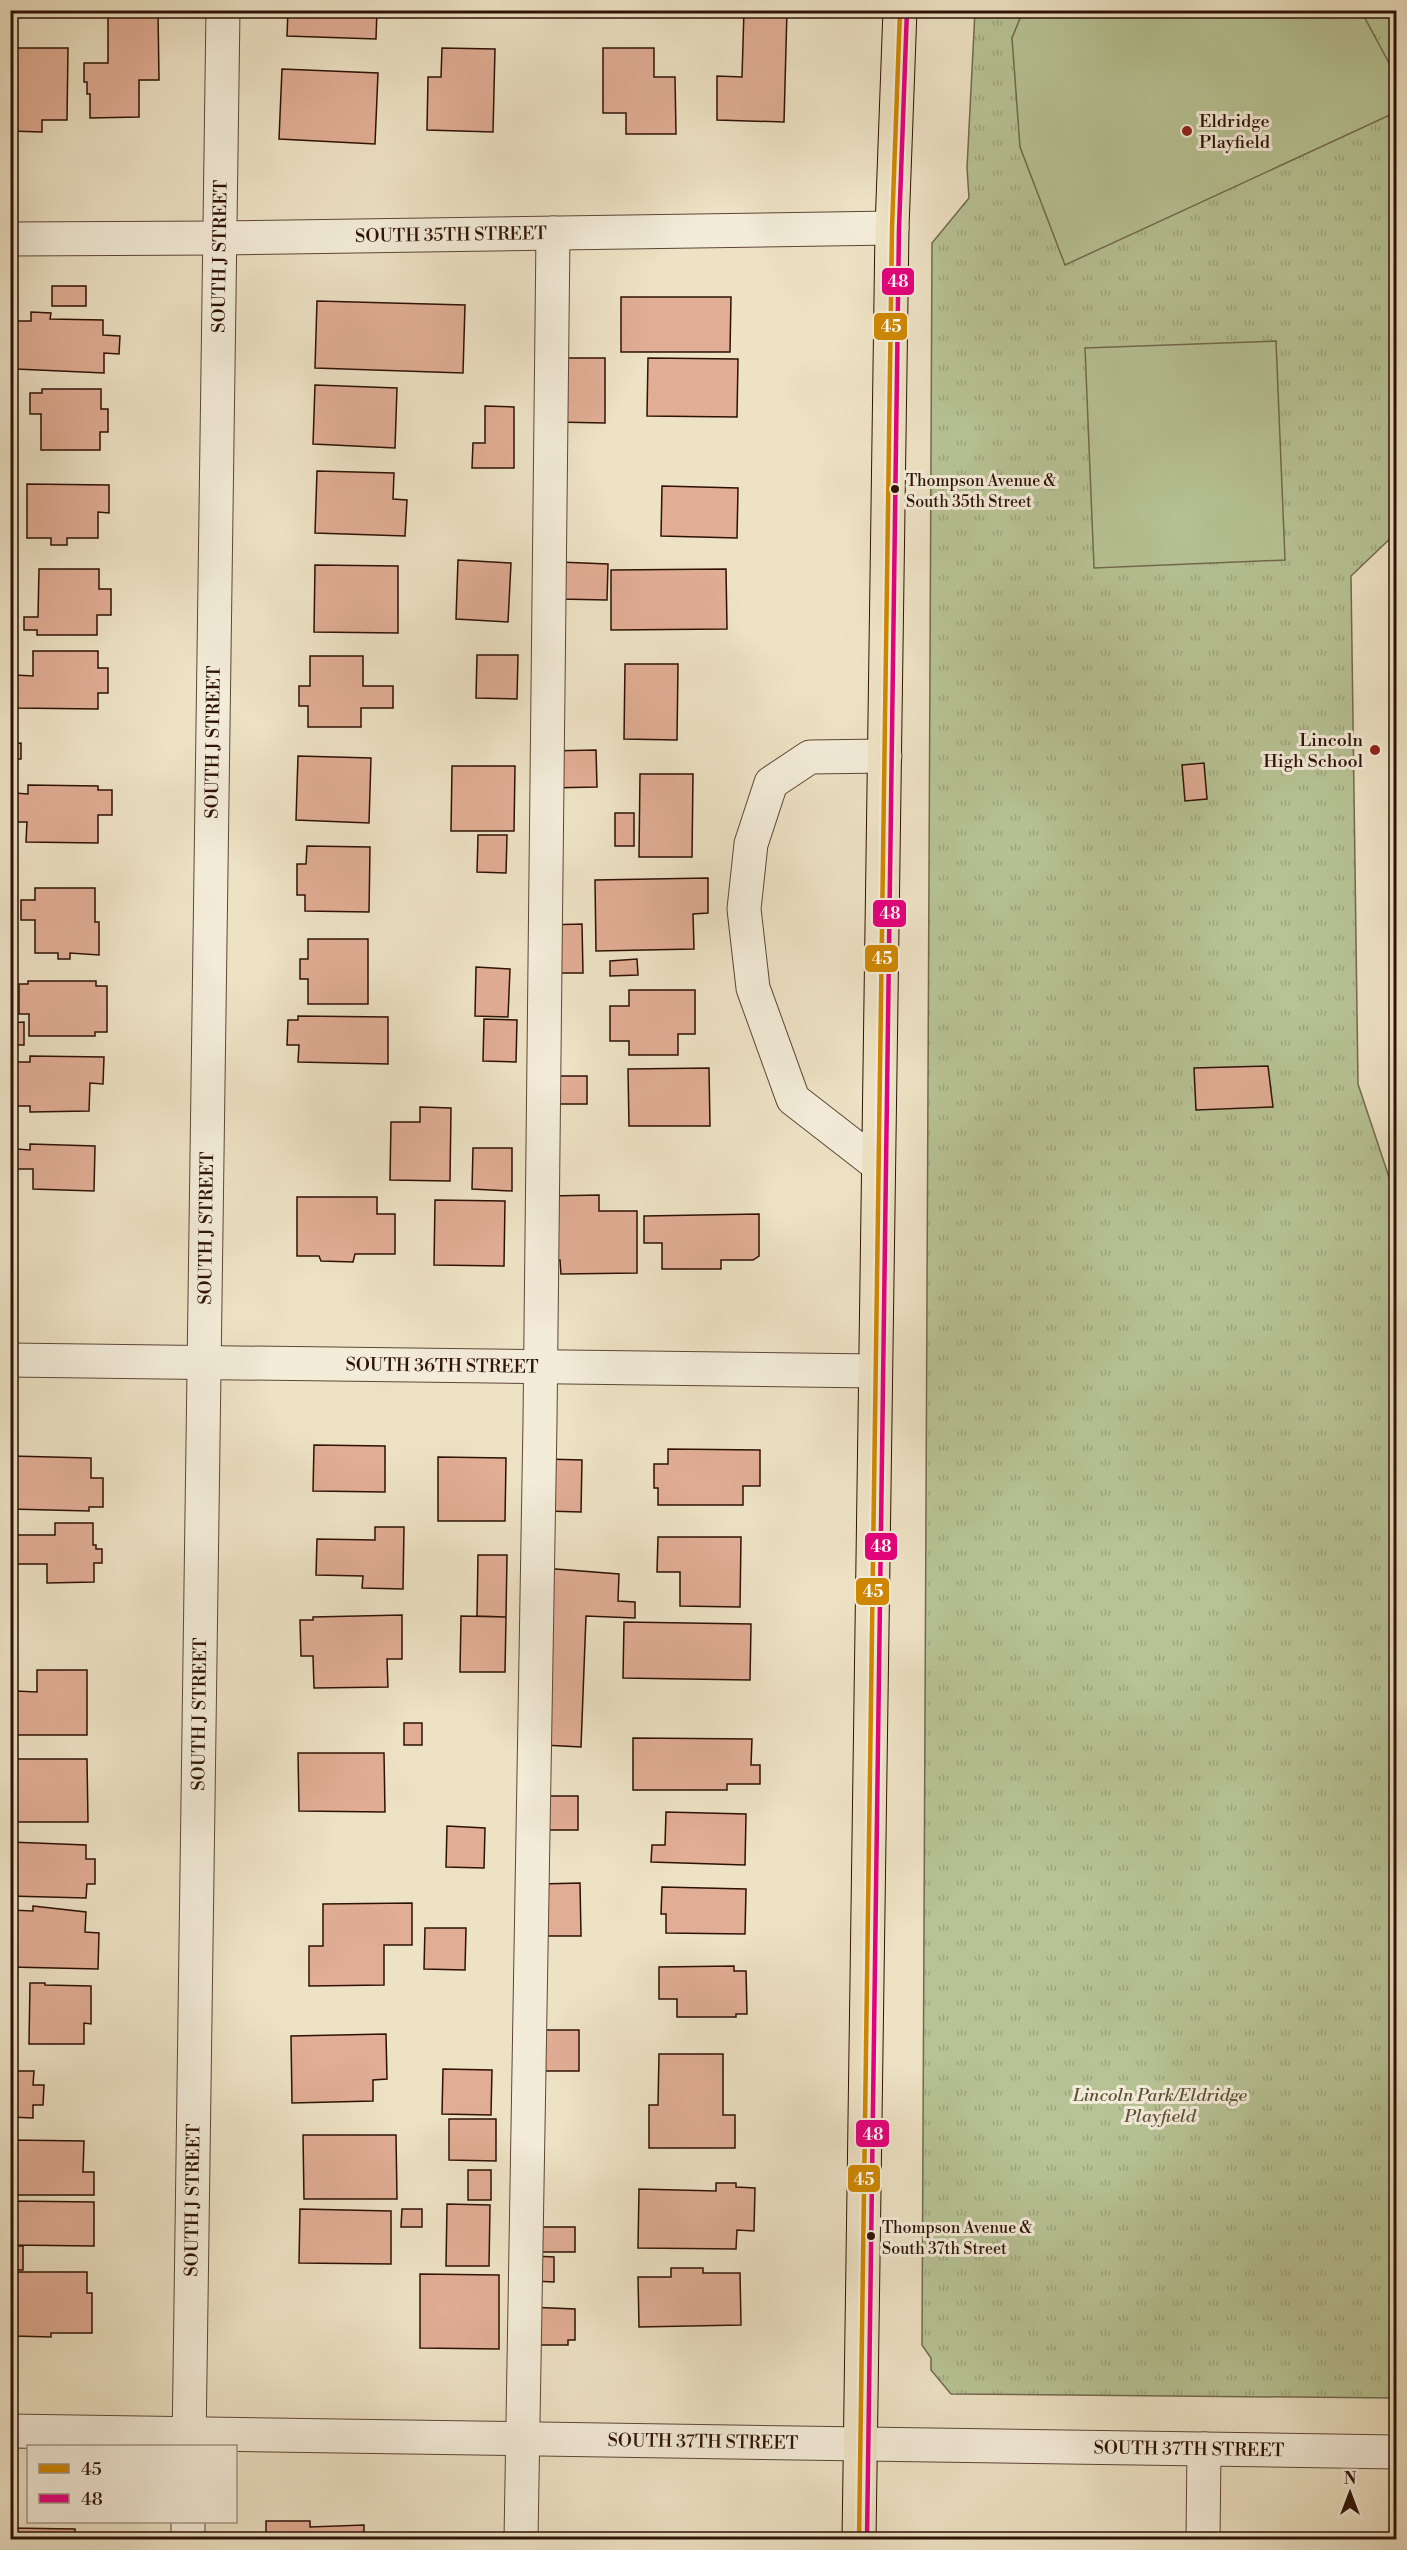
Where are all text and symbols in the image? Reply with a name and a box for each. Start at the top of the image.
place label: Eldridge Playfield [1199,110,1271,154]
marker: Eldridge Playfield [1180,124,1194,138]
street label: SOUTH J STREET [207,179,233,333]
street label: SOUTH 35TH STREET [355,222,547,248]
line badge: 48 [881,267,915,296]
text: 48 [888,272,908,292]
line badge: 45 [873,312,908,341]
text: 45 [881,317,901,337]
place label: Thompson Avenue & South 35th Street [906,471,1057,512]
marker: Thompson Avenue & South 35th Street [889,483,901,495]
street label: SOUTH J STREET [201,665,226,819]
place label: Lincoln High School [1263,729,1364,773]
marker: Lincoln High School [1368,743,1382,757]
line badge: 48 [872,899,907,928]
text: 48 [880,904,900,924]
line badge: 45 [864,944,899,973]
text: 45 [872,949,892,969]
street label: SOUTH J STREET [194,1151,219,1305]
street label: SOUTH 36TH STREET [345,1353,539,1379]
line badge: 48 [864,1532,898,1561]
text: 48 [871,1537,891,1557]
line badge: 45 [855,1577,890,1606]
text: 45 [863,1582,883,1602]
street label: SOUTH J STREET [187,1637,212,1791]
park label: Lincoln Park/Eldridge Playfield [1072,2084,1248,2128]
line badge: 48 [855,2119,890,2148]
street label: SOUTH J STREET [180,2123,206,2277]
text: 48 [863,2125,883,2145]
line badge: 45 [847,2164,881,2193]
text: 45 [854,2170,874,2190]
place label: Thompson Avenue & South 37th Street [882,2218,1033,2259]
marker: Thompson Avenue & South 37th Street [865,2230,877,2242]
street label: SOUTH 37TH STREET [607,2429,799,2455]
street label: SOUTH 37TH STREET [1093,2436,1285,2462]
legend [27,2445,237,2523]
text: 45 [81,2458,102,2481]
north arrow [1320,2463,1380,2523]
text: N [1344,2469,1357,2489]
text: 48 [81,2488,103,2511]

